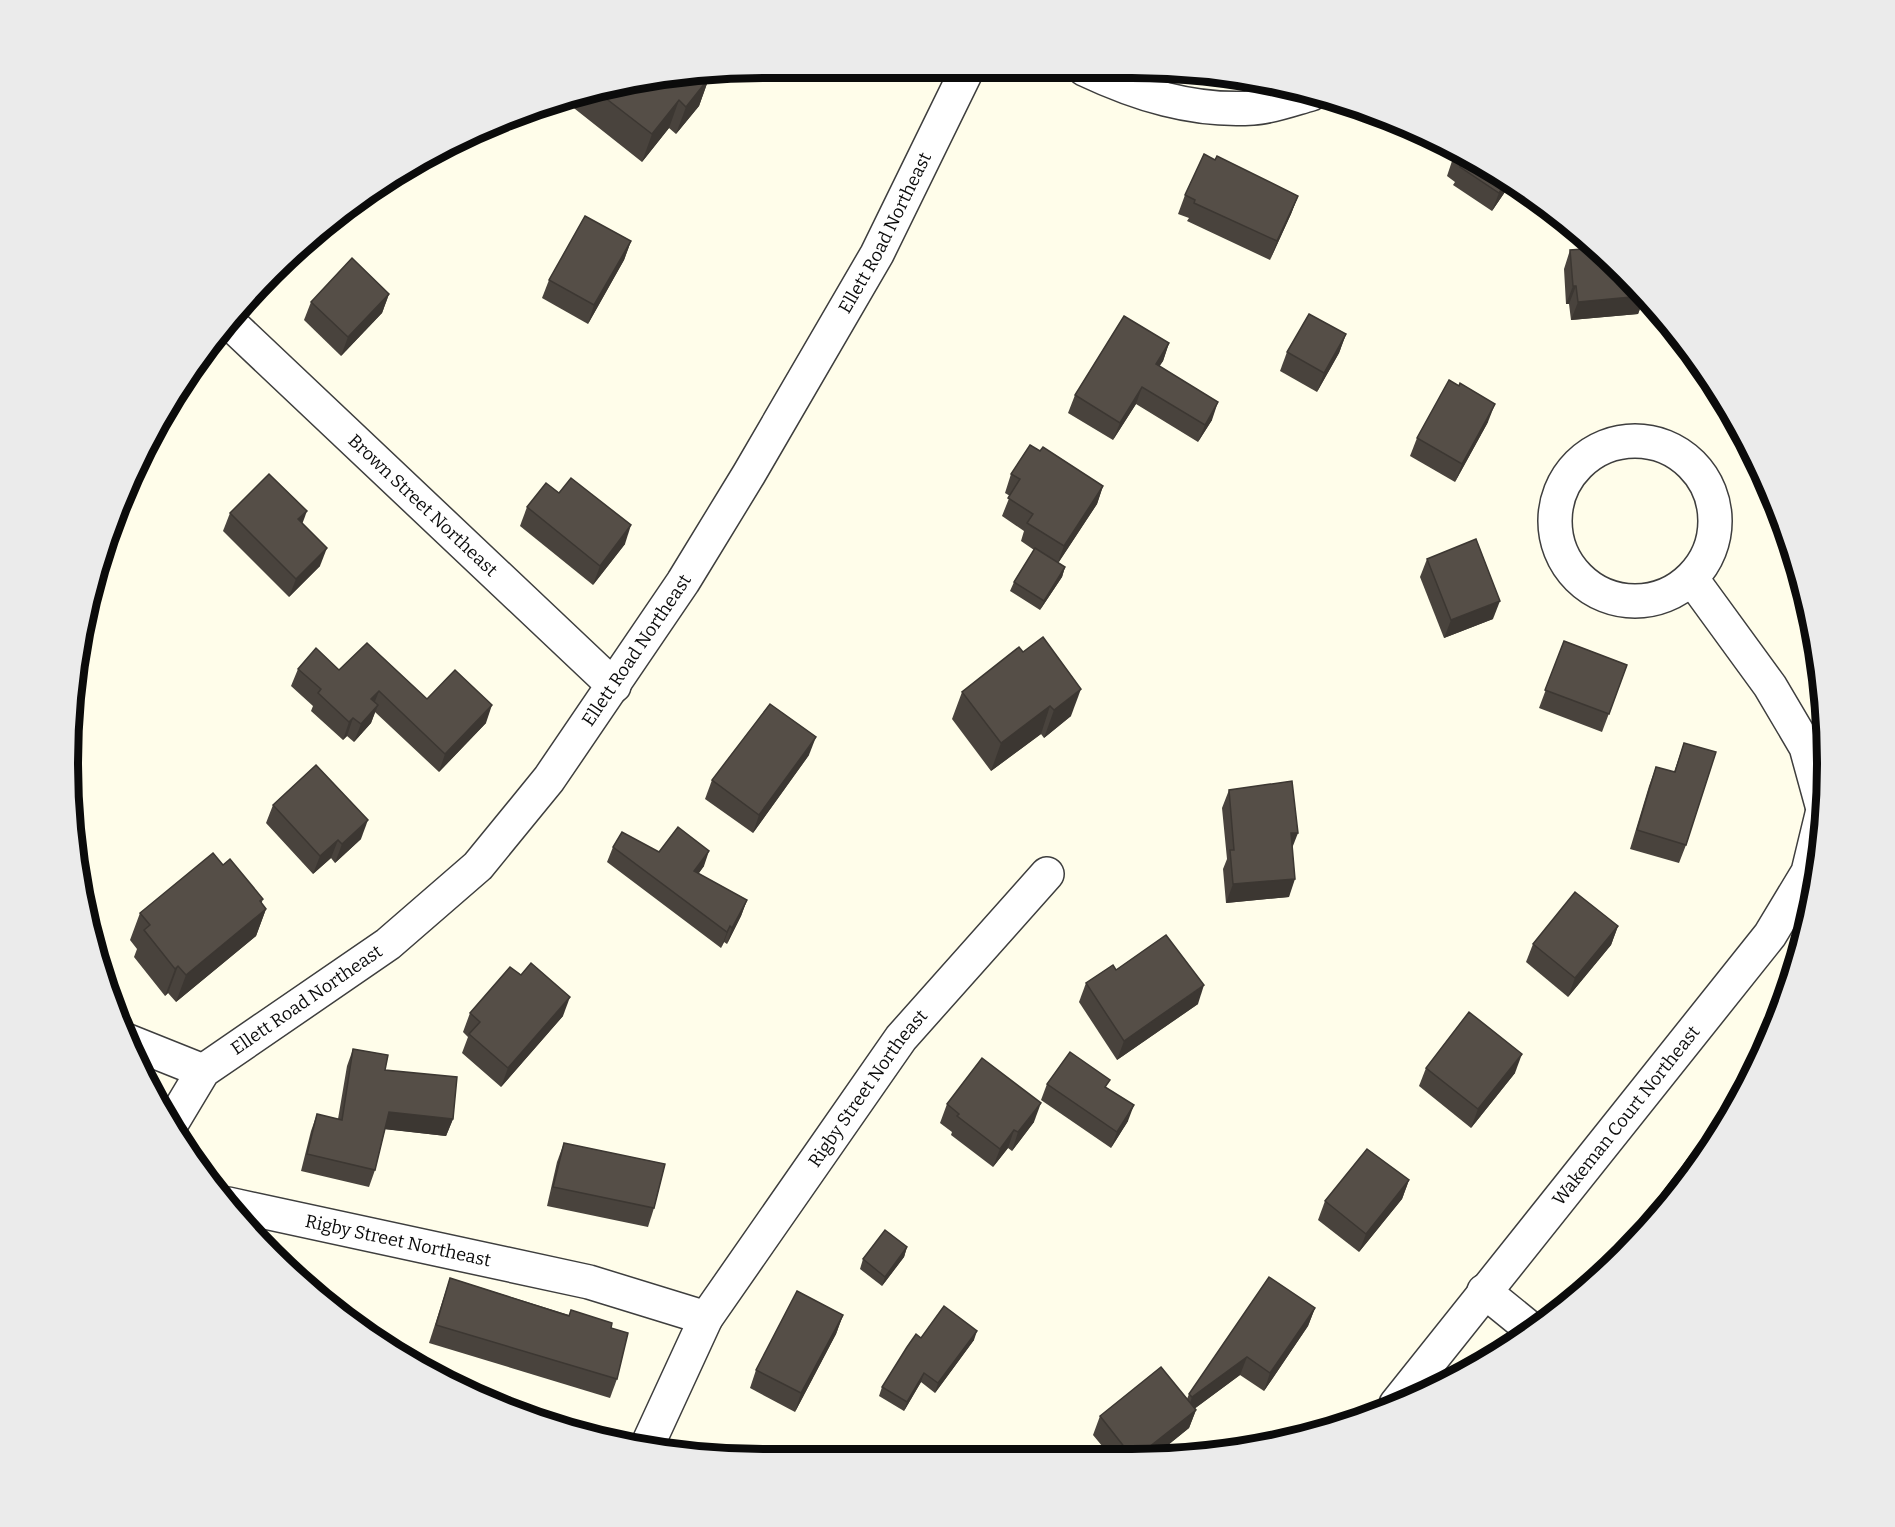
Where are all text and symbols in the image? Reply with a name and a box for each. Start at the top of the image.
street label: Ellett Road Northeast [834,148,936,317]
street label: Brown Street Northeast [344,430,502,581]
street label: Ellett Road Northeast [577,570,696,730]
street label: Ellett Road Northeast [227,940,387,1060]
street label: Rigby Street Northeast [804,1005,932,1171]
street label: Wakeman Court Northeast [1548,1021,1705,1210]
street label: Rigby Street Northeast [303,1210,493,1272]

